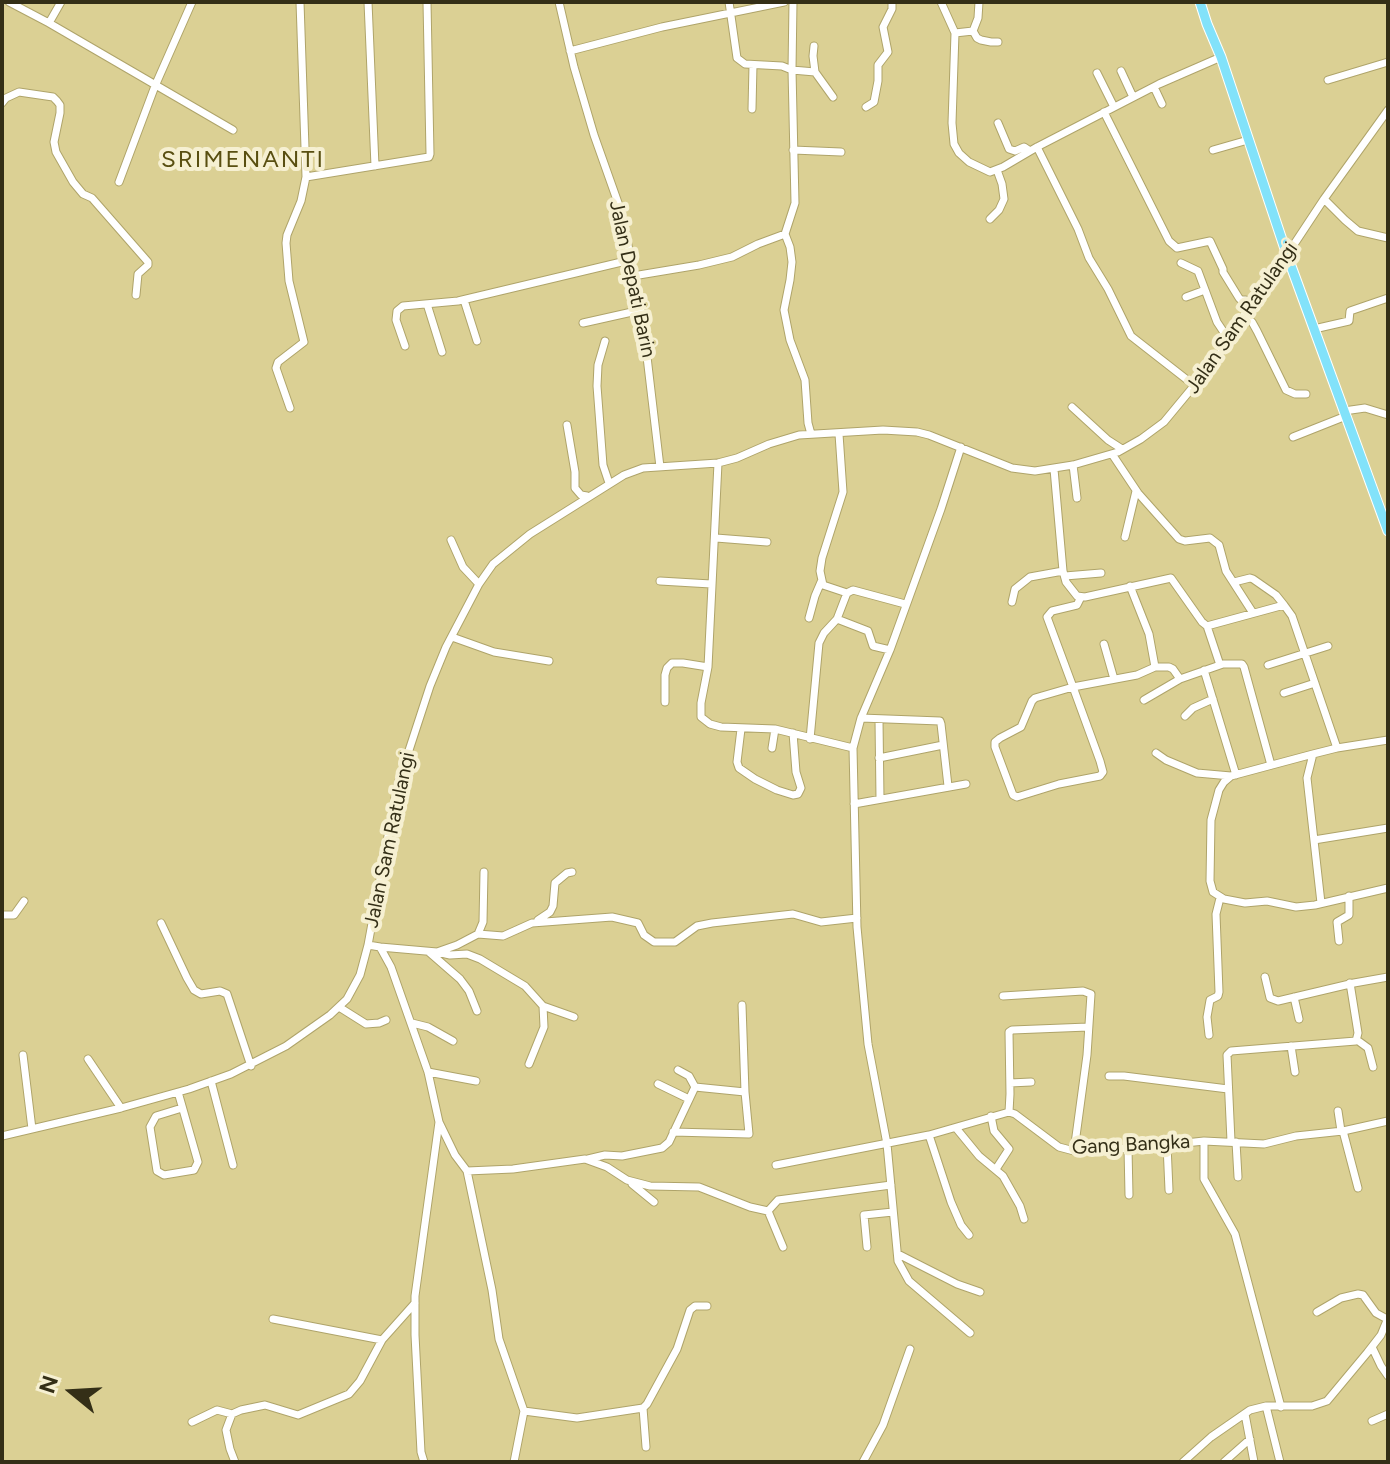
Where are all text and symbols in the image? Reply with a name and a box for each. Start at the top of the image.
district label: SRIMENANTI [161,146,325,174]
street label: Jalan Depati Barin [604,198,660,360]
street label: Jalan Sam Ratulangi [1181,238,1303,398]
street label: Jalan Sam Ratulangi [360,750,420,930]
street label: Gang Bangka [1071,1130,1191,1160]
north arrow [32,1352,112,1432]
text: N [33,1372,64,1397]

